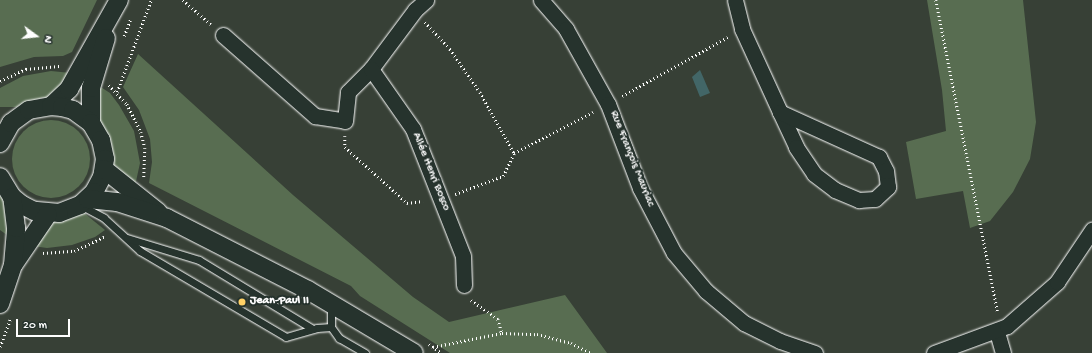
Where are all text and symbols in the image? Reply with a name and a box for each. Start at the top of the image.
north arrow [16,16,56,56]
text: N [41,34,54,44]
street label: Rue François Mauriac [605,109,657,209]
street label: Allée Henri Bosco [408,131,452,213]
place label: Jean-Paul II [250,295,309,309]
marker: Jean-Paul II [237,297,247,307]
scale bar [18,311,72,337]
text: 20 m [23,319,47,333]

